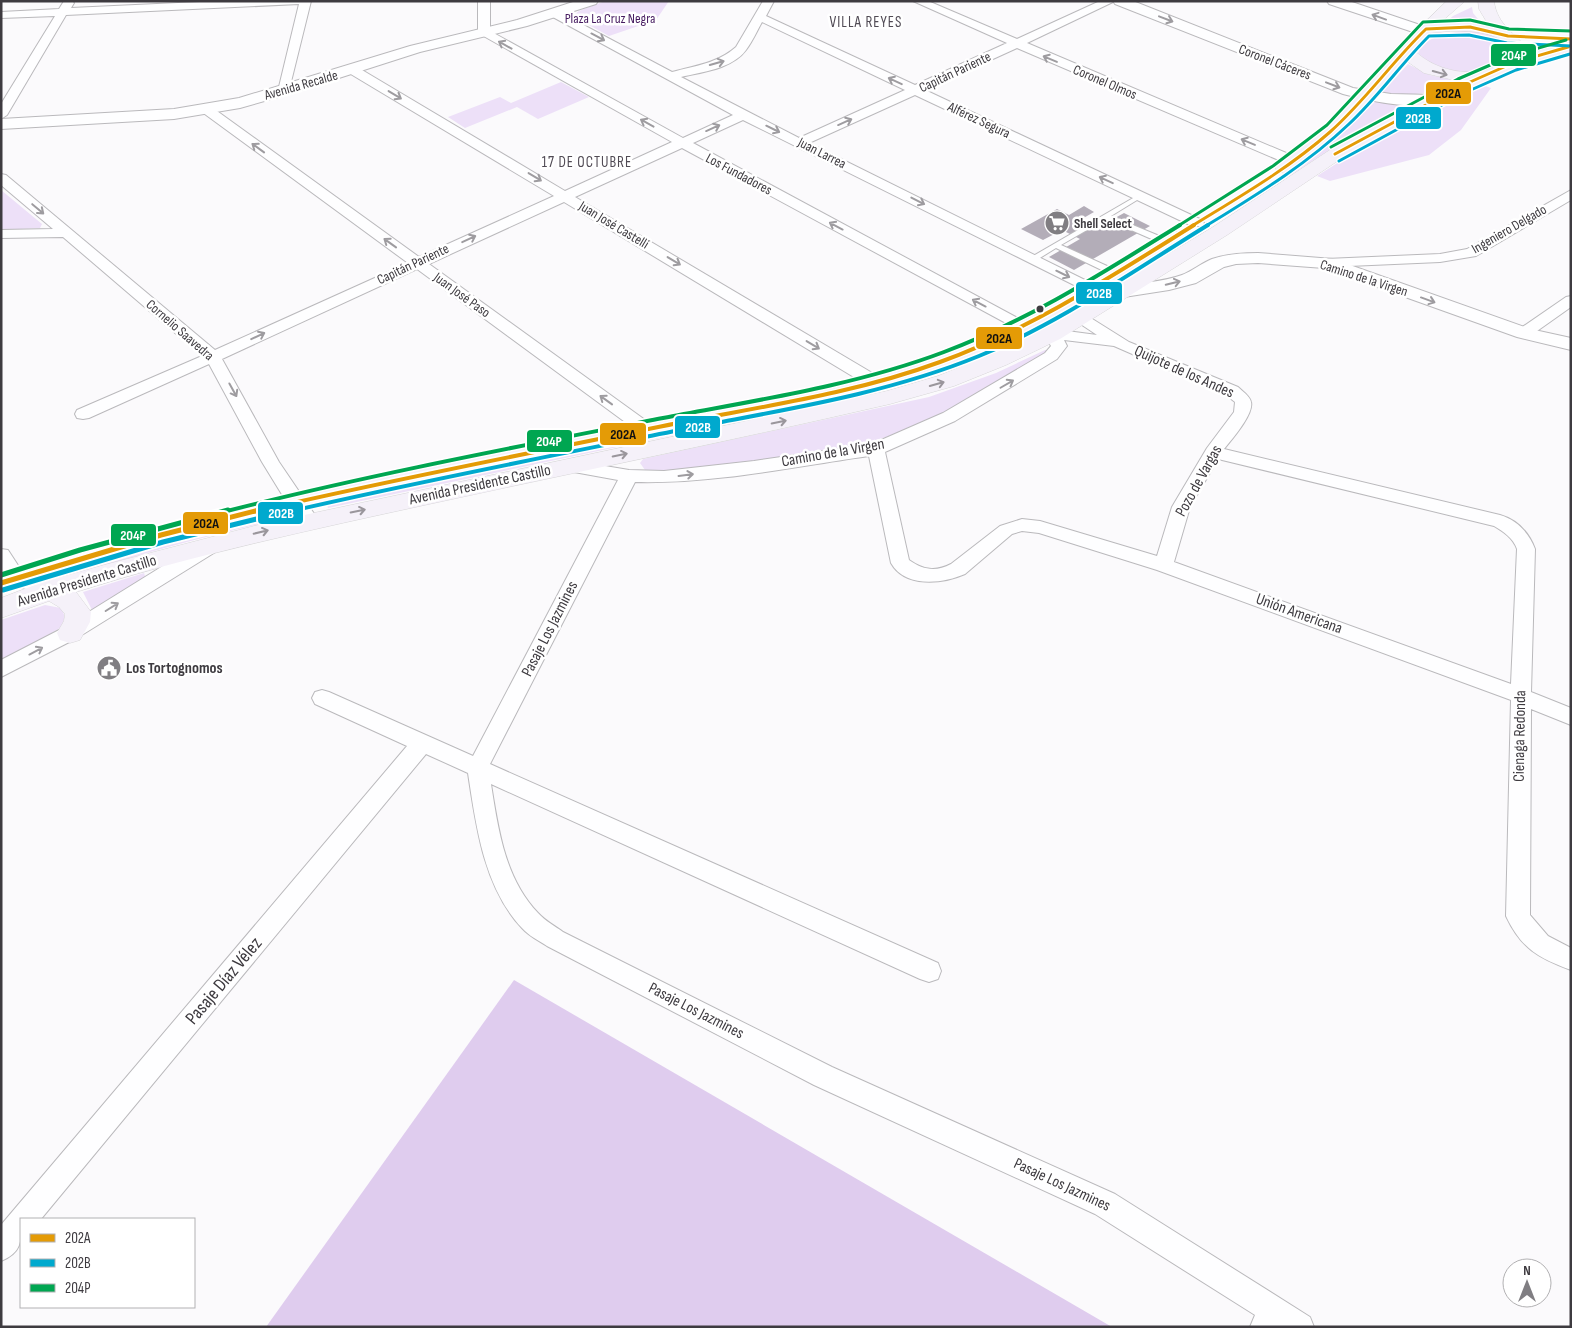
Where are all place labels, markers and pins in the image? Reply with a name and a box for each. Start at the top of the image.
supermarket icon: Shell Select [1044,210,1070,236]
place label: Shell Select [1074,215,1132,232]
unlabelled marker [1035,304,1045,314]
public building icon: Los Tortognomos [96,655,122,681]
place label: Los Tortognomos [126,659,223,678]

